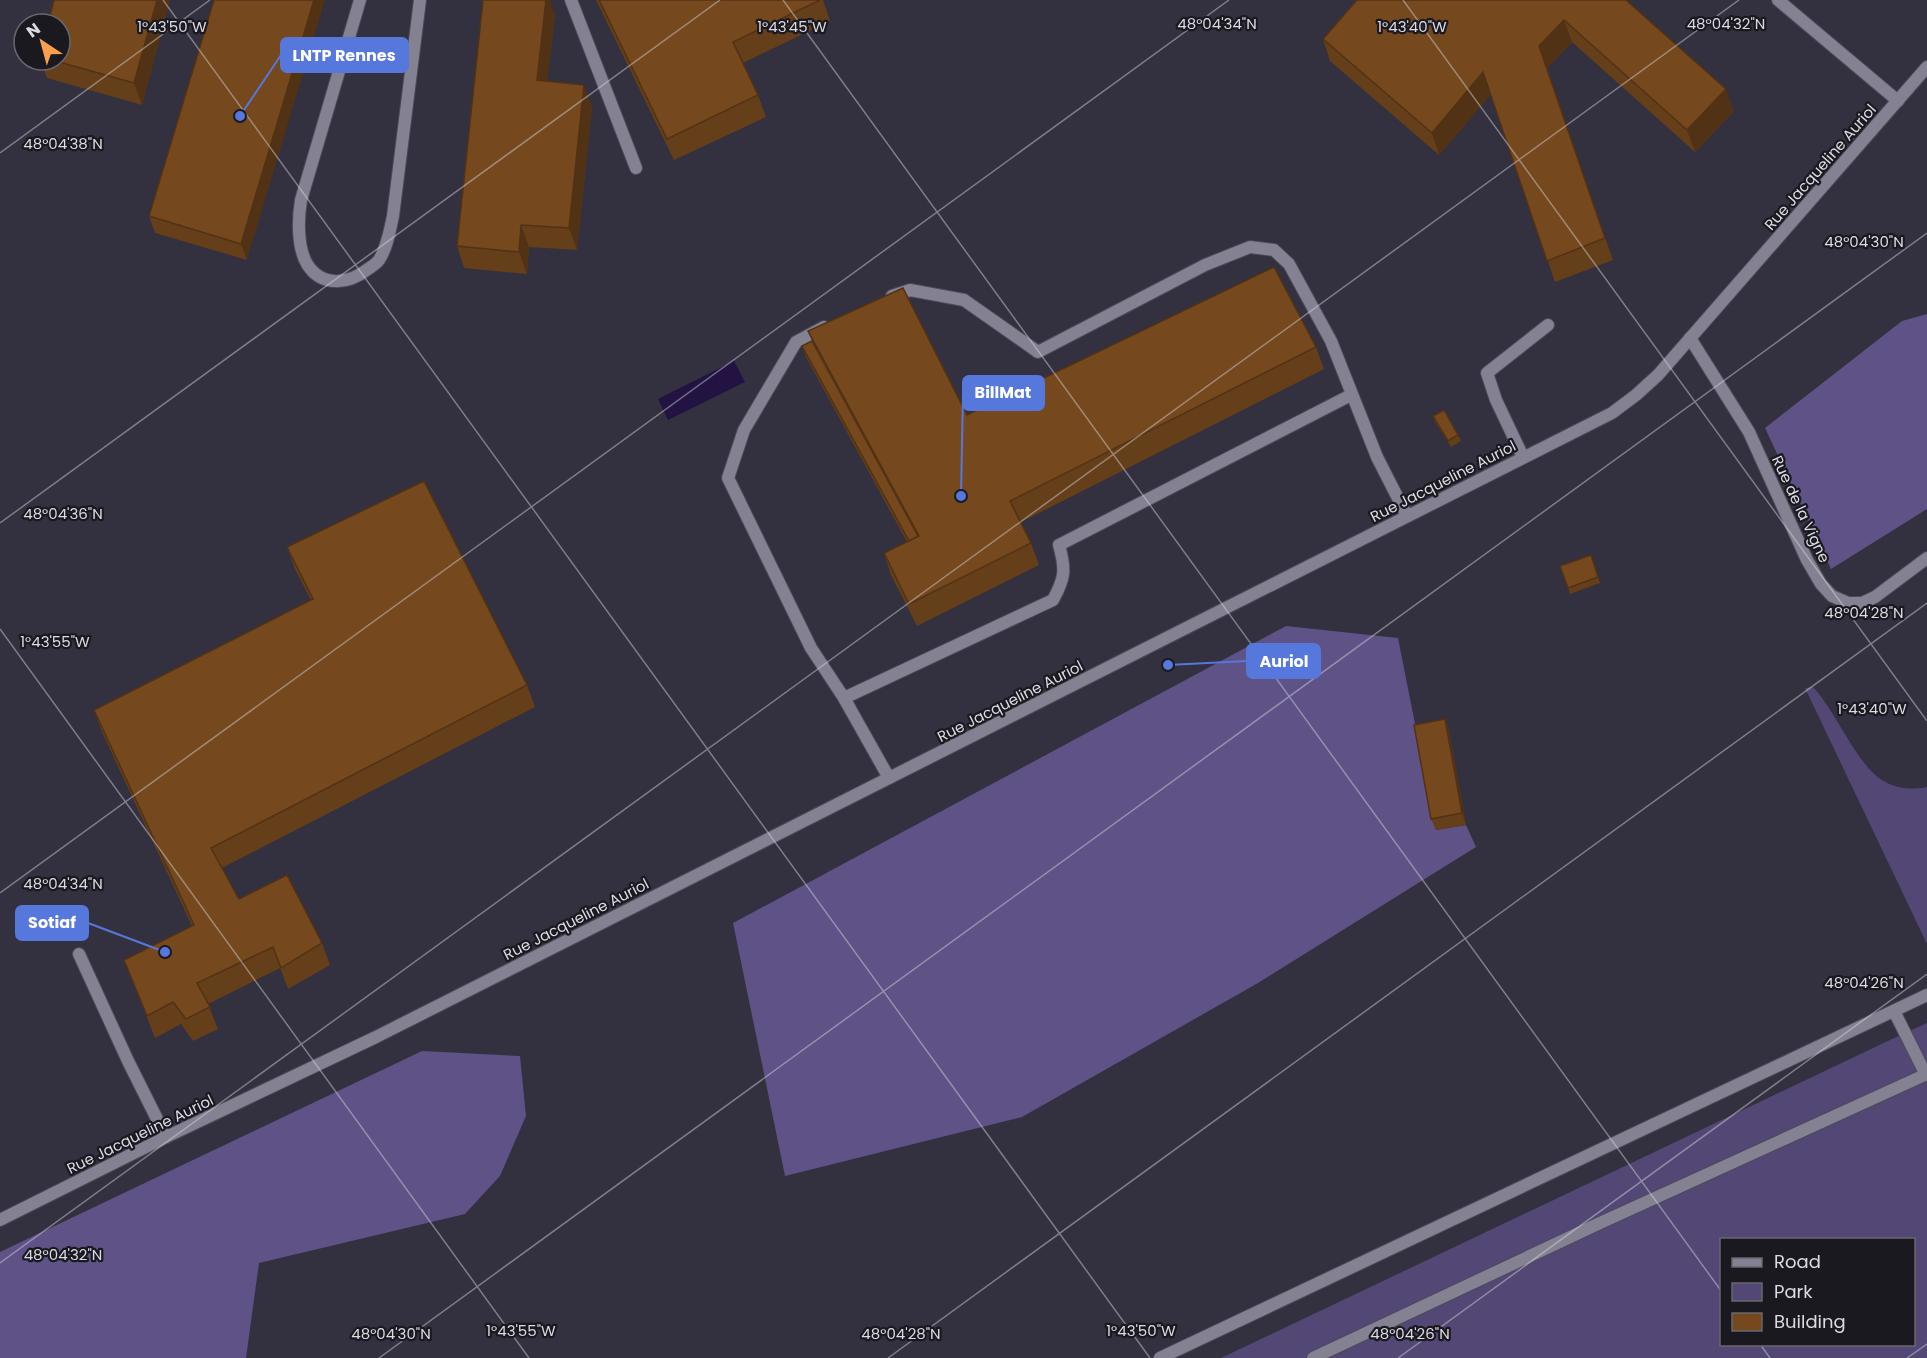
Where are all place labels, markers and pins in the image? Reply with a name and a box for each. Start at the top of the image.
callout: LNTP Rennes [281,38,408,72]
callout: BillMat [963,376,1044,410]
callout: Auriol [1247,644,1320,678]
callout: Sotiaf [16,906,88,940]

